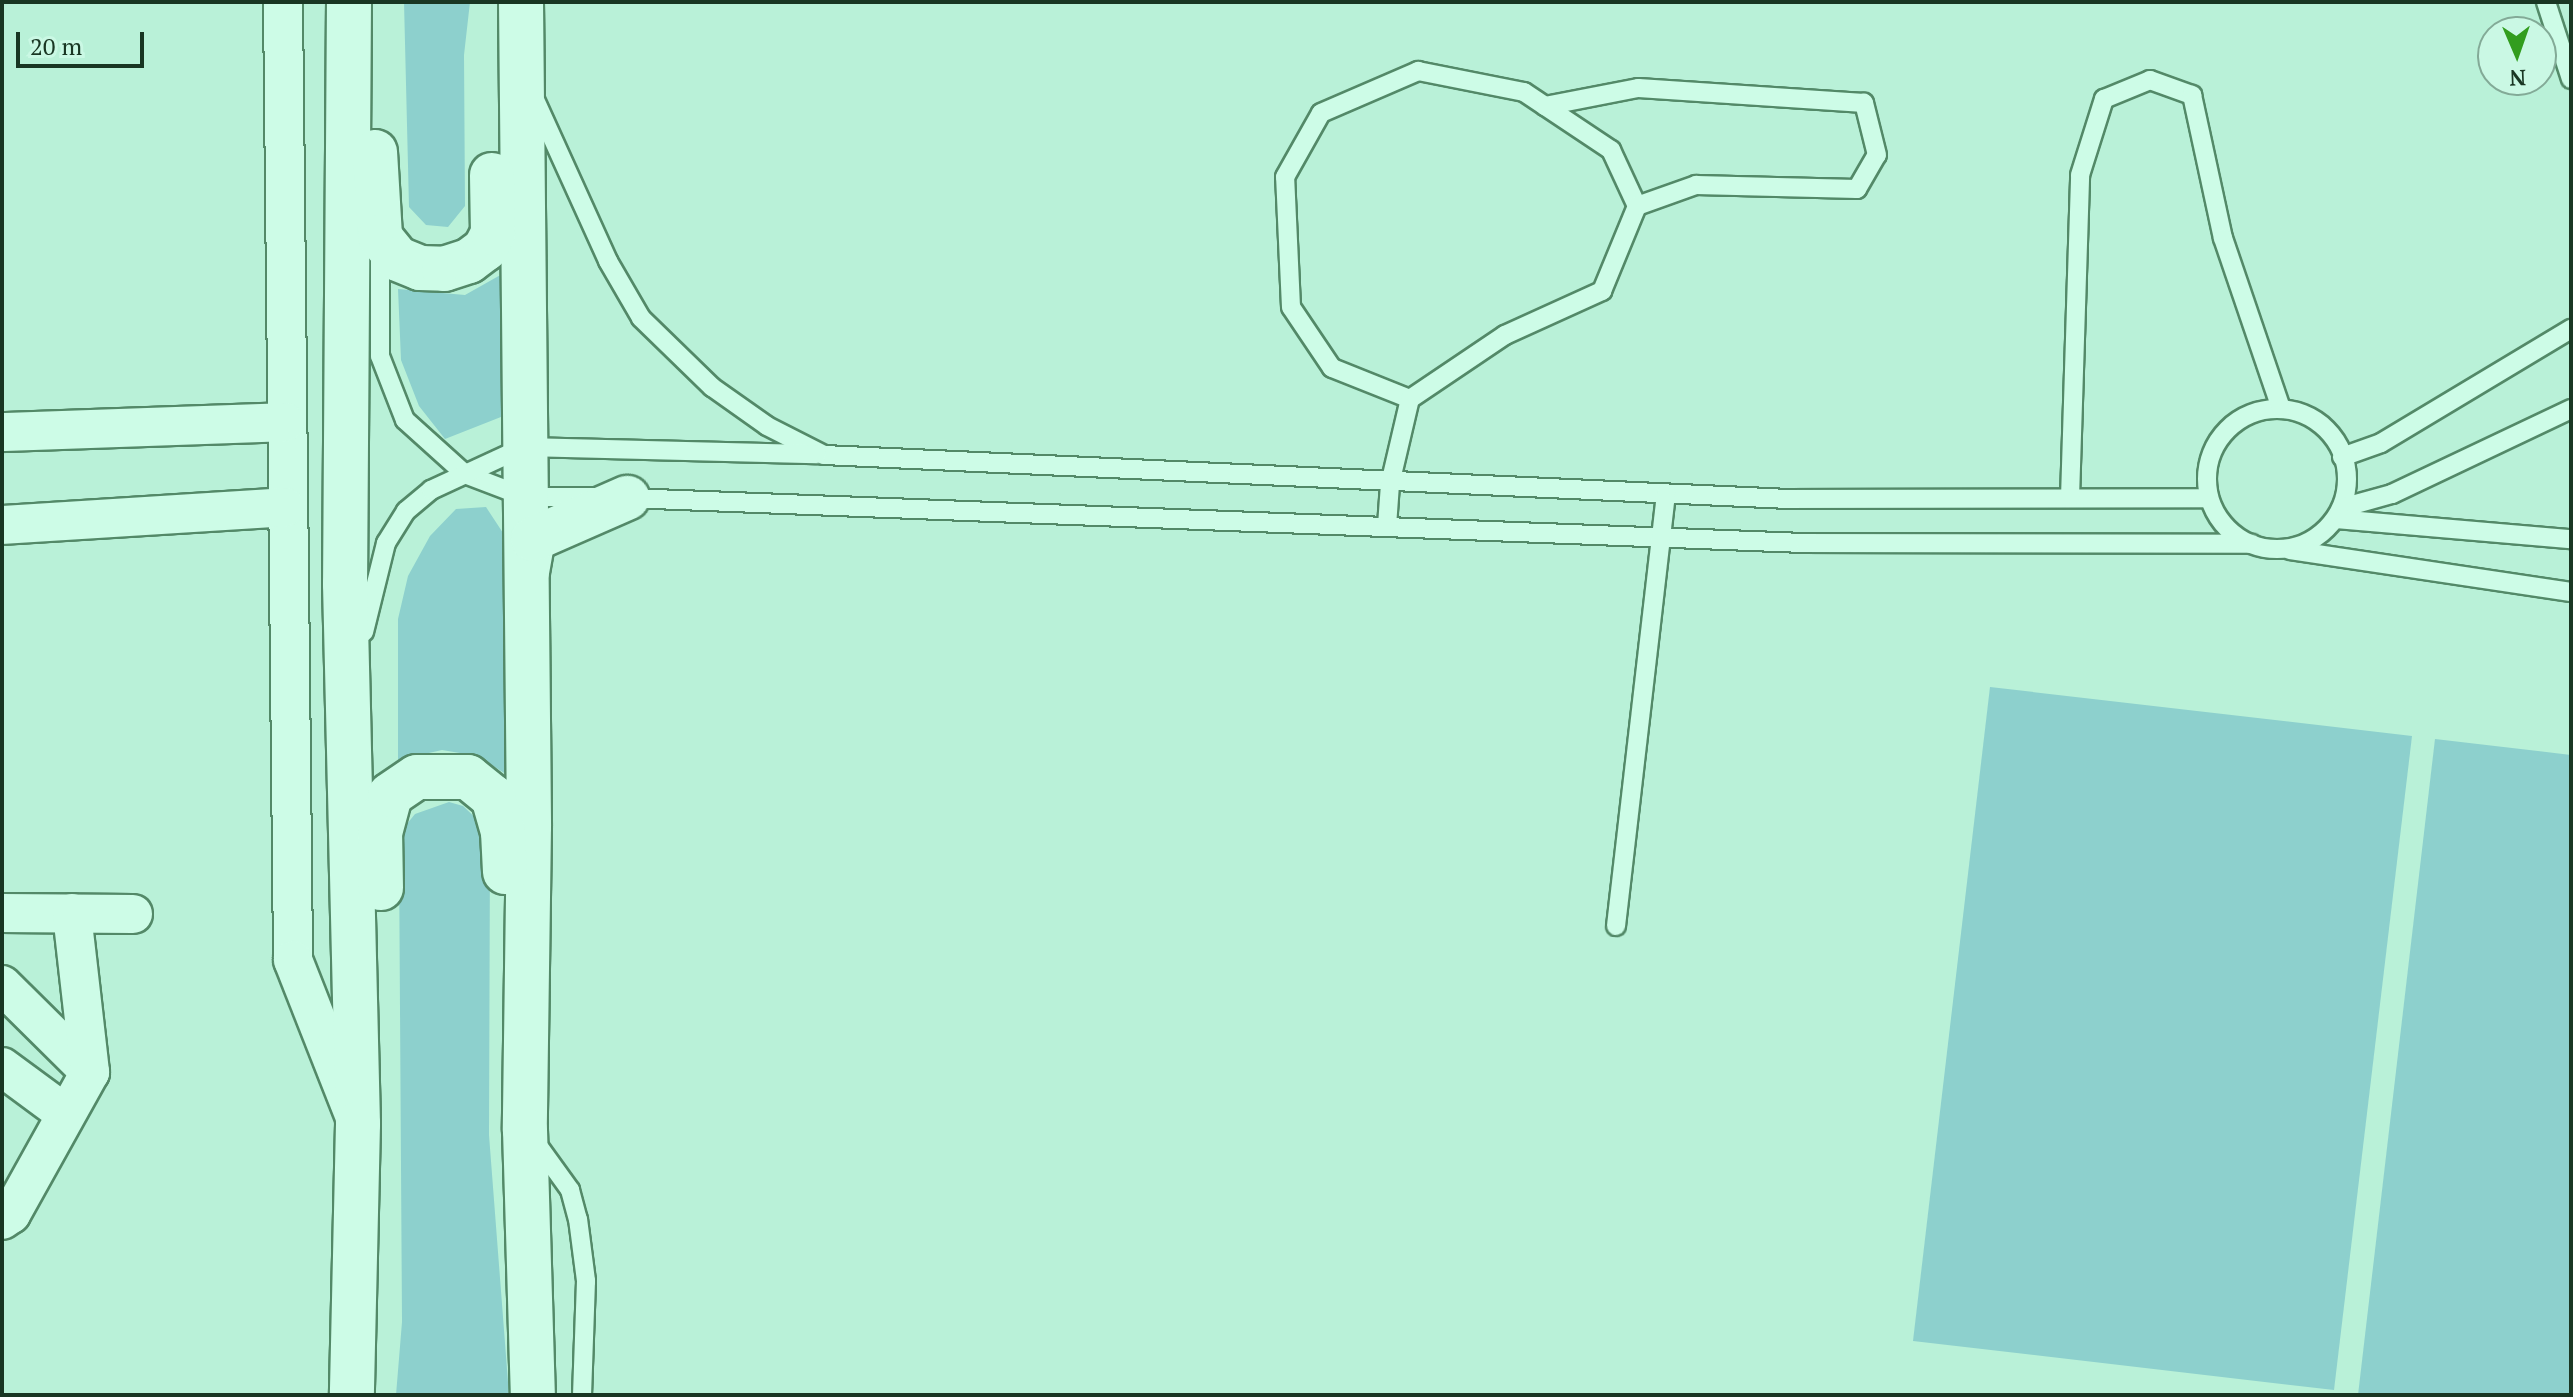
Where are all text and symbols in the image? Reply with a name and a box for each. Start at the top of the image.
scale bar [20,16,148,66]
north arrow [2477,16,2557,96]
text: 20 m [30,30,82,62]
text: N [2509,64,2527,93]

